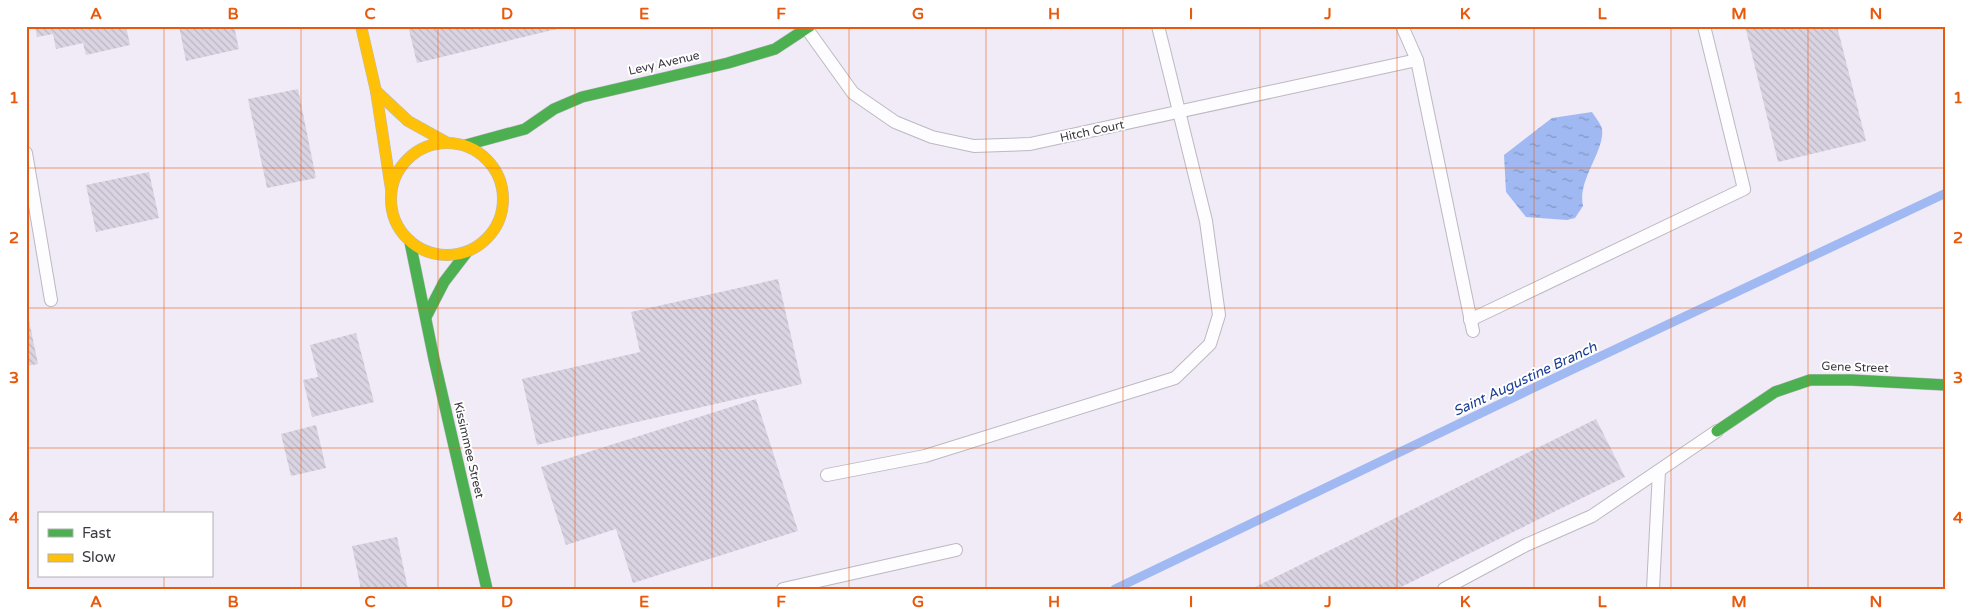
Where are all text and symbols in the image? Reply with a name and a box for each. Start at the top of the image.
text: A [90,4,102,24]
text: B [227,4,239,24]
text: C [364,4,376,24]
text: D [501,4,513,24]
text: E [639,4,649,24]
text: F [776,4,786,24]
text: G [912,4,924,24]
text: H [1048,4,1060,24]
text: I [1189,4,1193,24]
text: J [1323,4,1332,24]
text: K [1460,4,1471,24]
text: L [1597,4,1607,24]
text: M [1731,4,1747,24]
text: N [1870,4,1882,24]
street label: Levy Avenue [627,48,701,78]
text: 1 [9,88,19,108]
text: 1 [1953,88,1963,108]
street label: Hitch Court [1059,117,1126,145]
text: 2 [9,228,19,248]
text: 2 [1953,228,1963,248]
water label: Saint Augustine Branch [1451,338,1600,420]
street label: Gene Street [1821,359,1889,375]
text: 3 [9,368,19,388]
text: 3 [1953,368,1963,388]
street label: Kissimmee Street [451,400,487,500]
text: 4 [9,508,19,528]
text: 4 [1953,508,1963,528]
legend [38,512,212,578]
text: Fast [82,524,112,542]
text: Slow [82,548,116,566]
text: A [90,592,102,612]
text: B [227,592,239,612]
text: C [364,592,376,612]
text: D [501,592,513,612]
text: E [639,592,649,612]
text: F [776,592,786,612]
text: G [912,592,924,612]
text: H [1048,592,1060,612]
text: I [1189,592,1193,612]
text: J [1323,592,1332,612]
text: K [1460,592,1471,612]
text: L [1597,592,1607,612]
text: M [1731,592,1747,612]
text: N [1870,592,1882,612]

